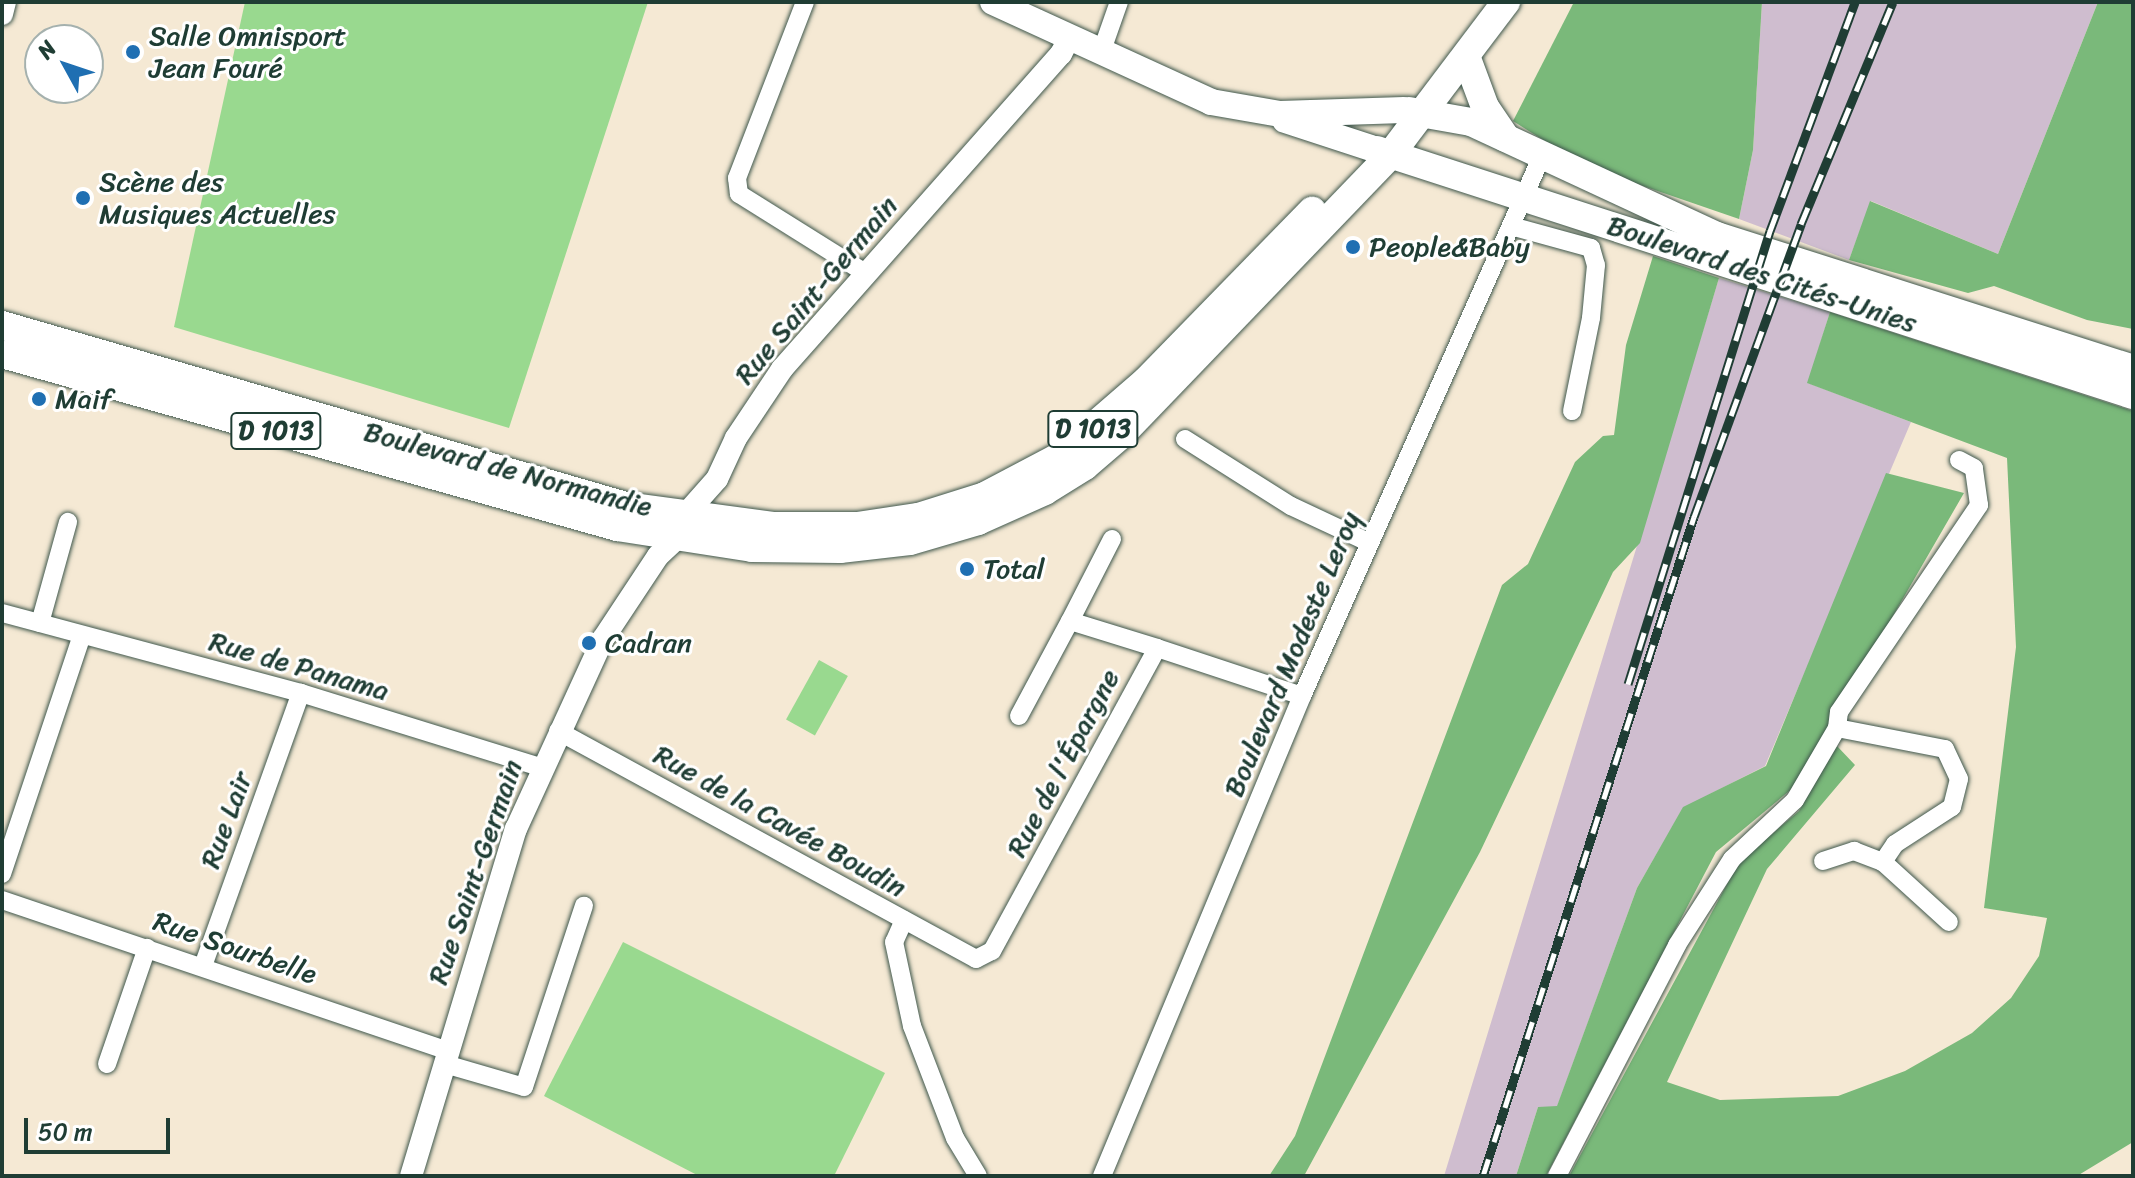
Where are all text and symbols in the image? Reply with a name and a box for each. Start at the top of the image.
place label: Salle Omnisport Jean Fouré [149,19,344,85]
north arrow [24,24,104,104]
text: N [27,31,67,68]
marker: Salle Omnisport Jean Fouré [124,43,142,61]
place label: Scène des Musiques Actuelles [99,165,336,231]
marker: Scène des Musiques Actuelles [74,189,92,207]
street label: Rue Saint-Germain [728,190,904,390]
street label: Boulevard des Cités-Unies [1602,208,1922,340]
place label: People&Baby [1369,230,1530,264]
marker: People&Baby [1344,238,1362,256]
place label: Maif [55,382,112,416]
marker: Maif [30,390,48,408]
road number: D 1013 [1047,407,1139,451]
road number: D 1013 [230,409,322,453]
street label: Boulevard de Normandie [360,414,656,524]
street label: Boulevard Modeste Leroy [1216,506,1368,802]
place label: Total [983,552,1045,586]
marker: Total [958,560,976,578]
street label: Rue de Panama [205,624,393,708]
place label: Cadran [605,626,692,660]
marker: Cadran [580,634,598,652]
street label: Rue de l'Épargne [999,663,1127,863]
street label: Rue de la Cavée Boudin [647,737,913,905]
street label: Rue Saint-Germain [421,756,529,988]
street label: Rue Lair [193,767,259,873]
street label: Rue Sourbelle [149,904,321,992]
scale bar [28,1102,174,1152]
text: 50 m [38,1111,93,1153]

